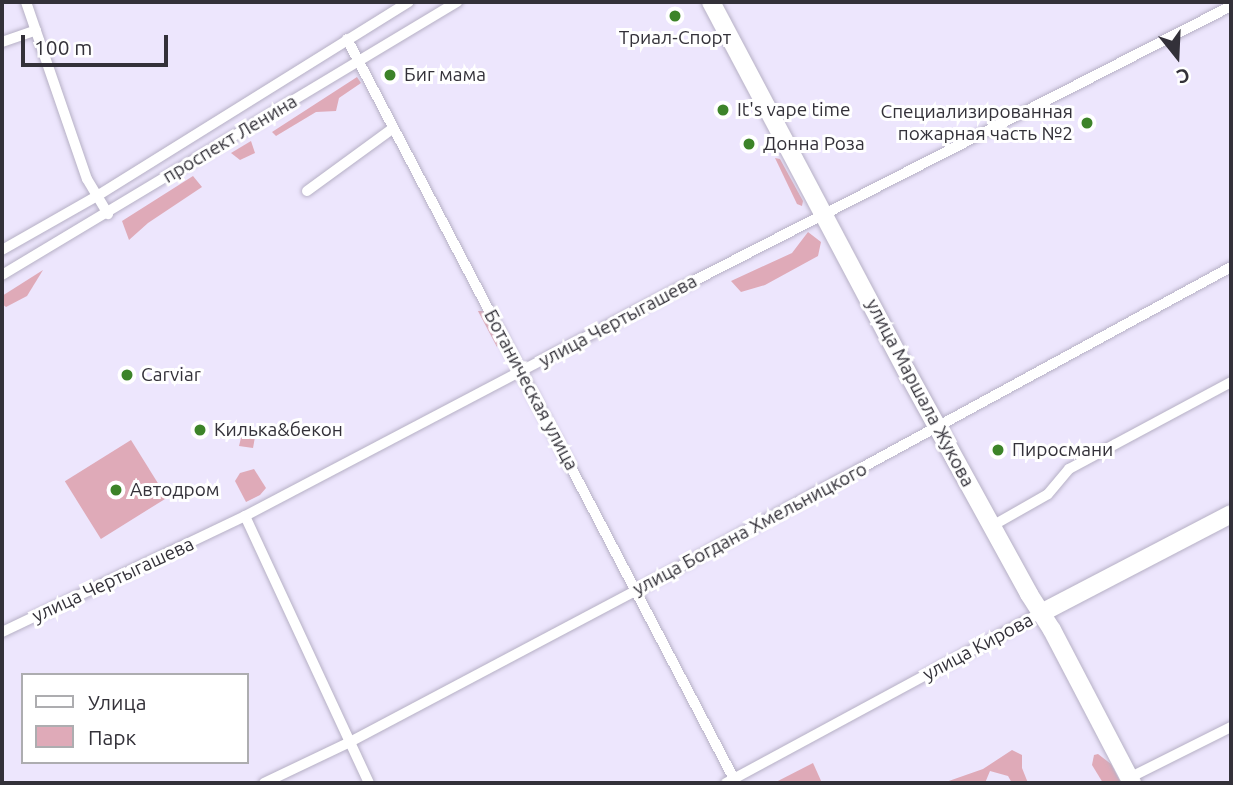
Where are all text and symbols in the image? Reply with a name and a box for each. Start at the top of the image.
marker: Триал-Спорт [667,8,683,24]
scale bar [24,21,172,65]
north arrow [1142,21,1212,91]
place label: Триал-Спорт [619,27,731,49]
text: 100 m [34,35,92,59]
place label: Биг мама [404,64,486,86]
text: С [1174,64,1193,88]
marker: Биг мама [382,67,398,83]
street label: проспект Ленина [159,90,301,188]
place label: It's vape time [737,99,850,121]
place label: Специализированная пожарная часть №2 [881,101,1073,145]
marker: It's vape time [715,102,731,118]
marker: Специализированная пожарная часть №2 [1079,115,1095,131]
place label: Донна Роза [763,133,865,155]
marker: Донна Роза [741,136,757,152]
street label: улица Чертыгашева [535,270,701,372]
street label: улица Маршала Жукова [861,295,979,491]
street label: Ботаническая улица [479,306,583,474]
place label: Carviar [141,364,201,386]
marker: Carviar [119,367,135,383]
place label: Килька&бекон [214,419,343,441]
marker: Килька&бекон [192,422,208,438]
place label: Пиросмани [1012,439,1113,461]
marker: Пиросмани [990,442,1006,458]
street label: улица Богдана Хмельницкого [629,457,871,601]
place label: Автодром [130,479,220,501]
marker: Автодром [108,482,124,498]
street label: улица Чертыгашева [29,533,197,627]
street label: улица Кирова [919,608,1037,686]
legend [21,673,248,764]
text: Улица [88,690,146,714]
text: Парк [88,725,136,749]

